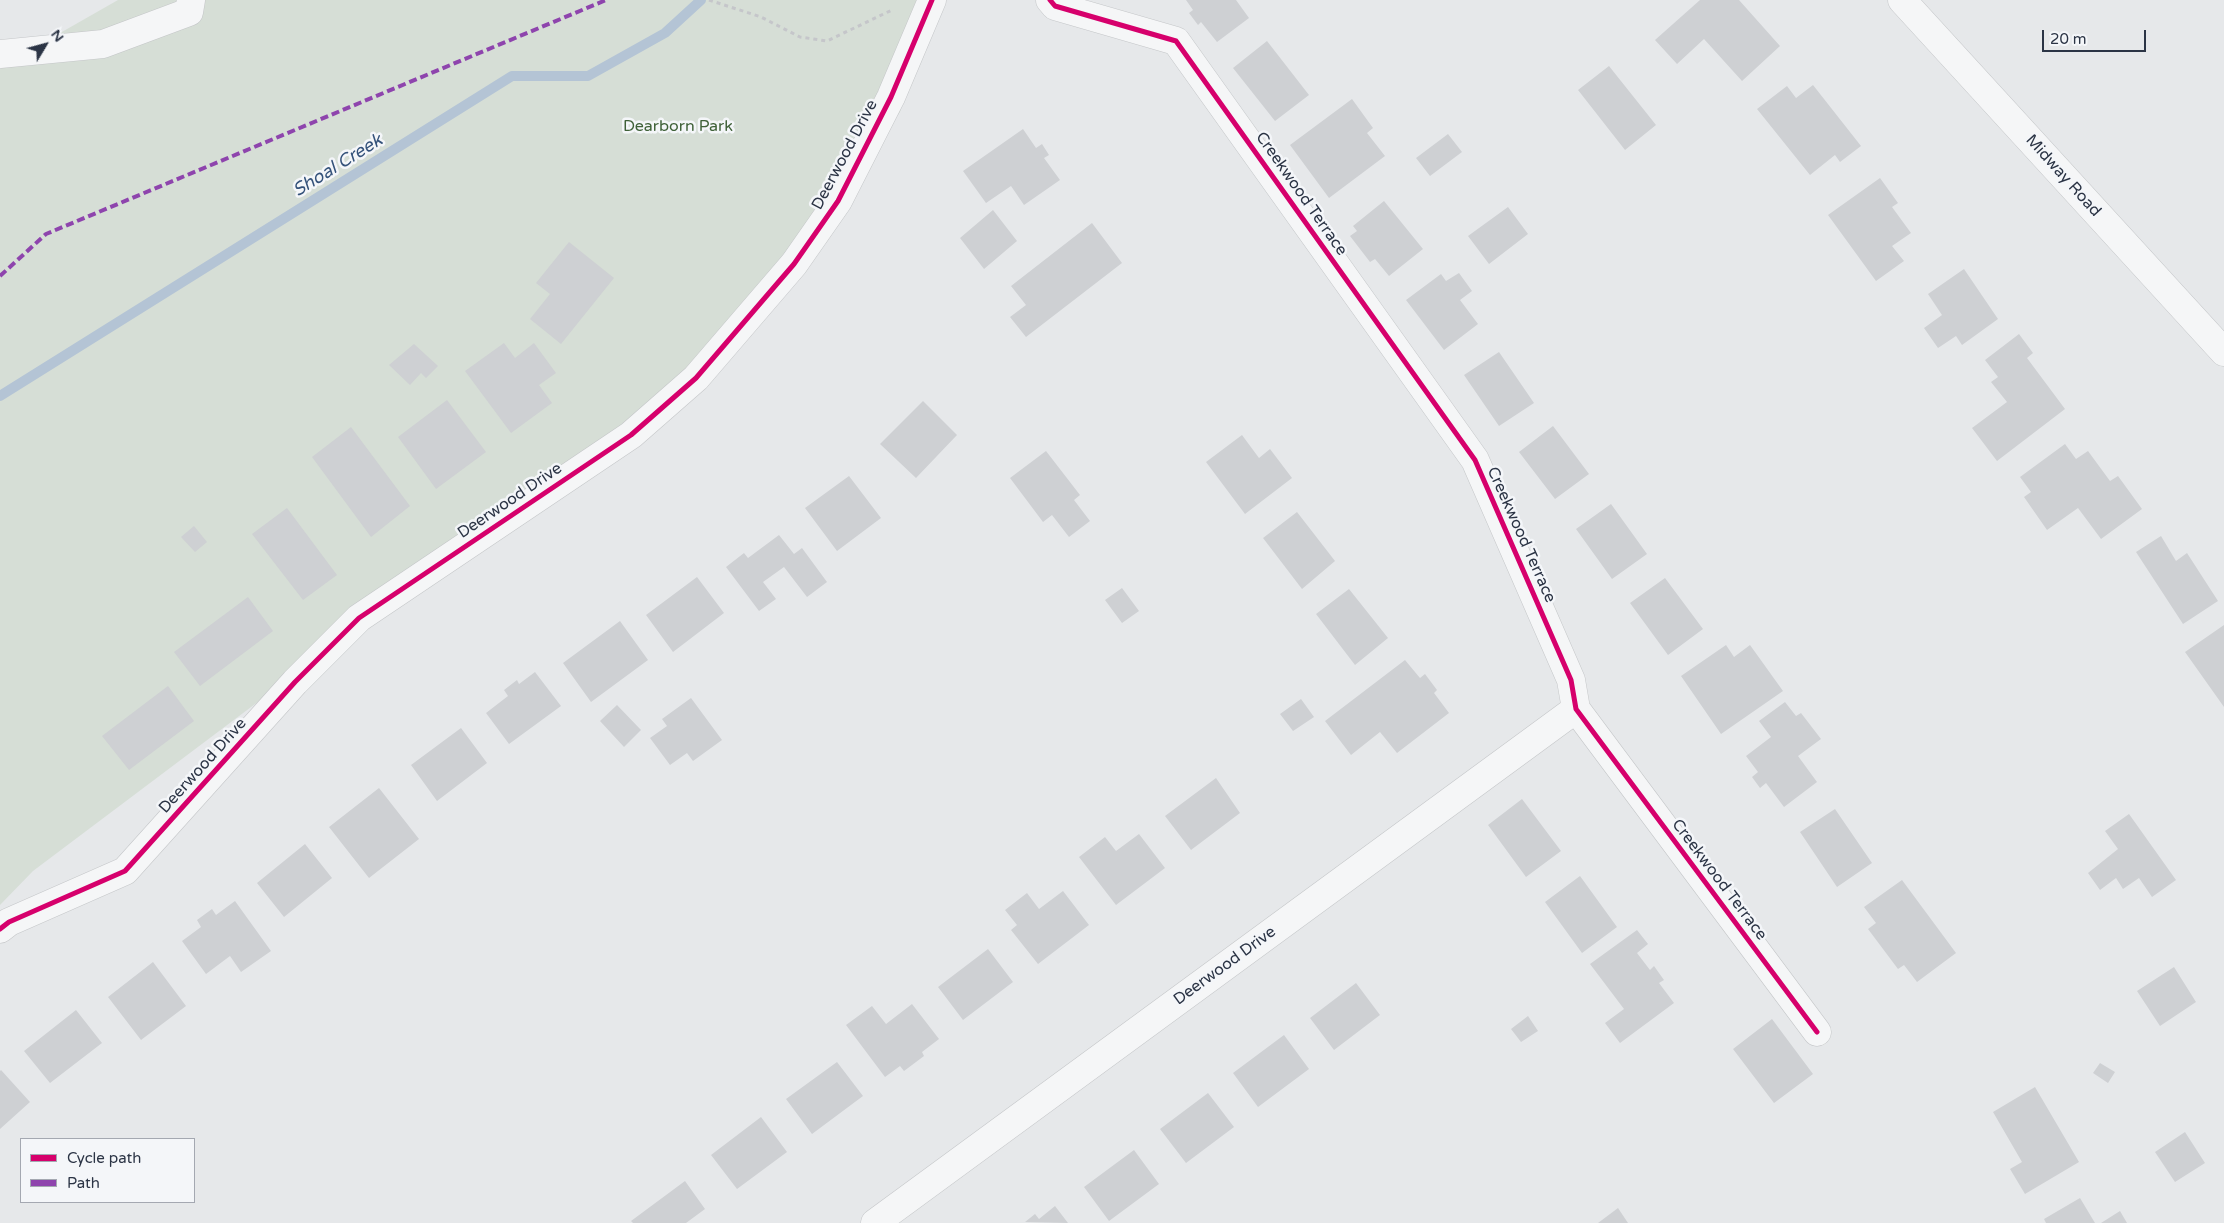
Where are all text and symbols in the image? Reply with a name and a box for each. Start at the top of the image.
north arrow [20,20,70,70]
scale bar [2044,20,2148,52]
text: N [47,26,68,45]
text: 20 m [2050,30,2087,48]
street label: Deerwood Drive [808,97,882,213]
park label: Dearborn Park [623,117,733,137]
street label: Creekwood Terrace [1251,128,1351,260]
water label: Shoal Creek [289,130,387,202]
street label: Midway Road [2021,131,2105,221]
street label: Deerwood Drive [454,459,566,543]
street label: Creekwood Terrace [1482,464,1560,606]
street label: Deerwood Drive [155,714,251,818]
street label: Creekwood Terrace [1667,816,1771,944]
street label: Deerwood Drive [1170,922,1280,1010]
legend [20,1138,195,1203]
text: Cycle path [67,1149,141,1167]
text: Path [67,1174,100,1192]

